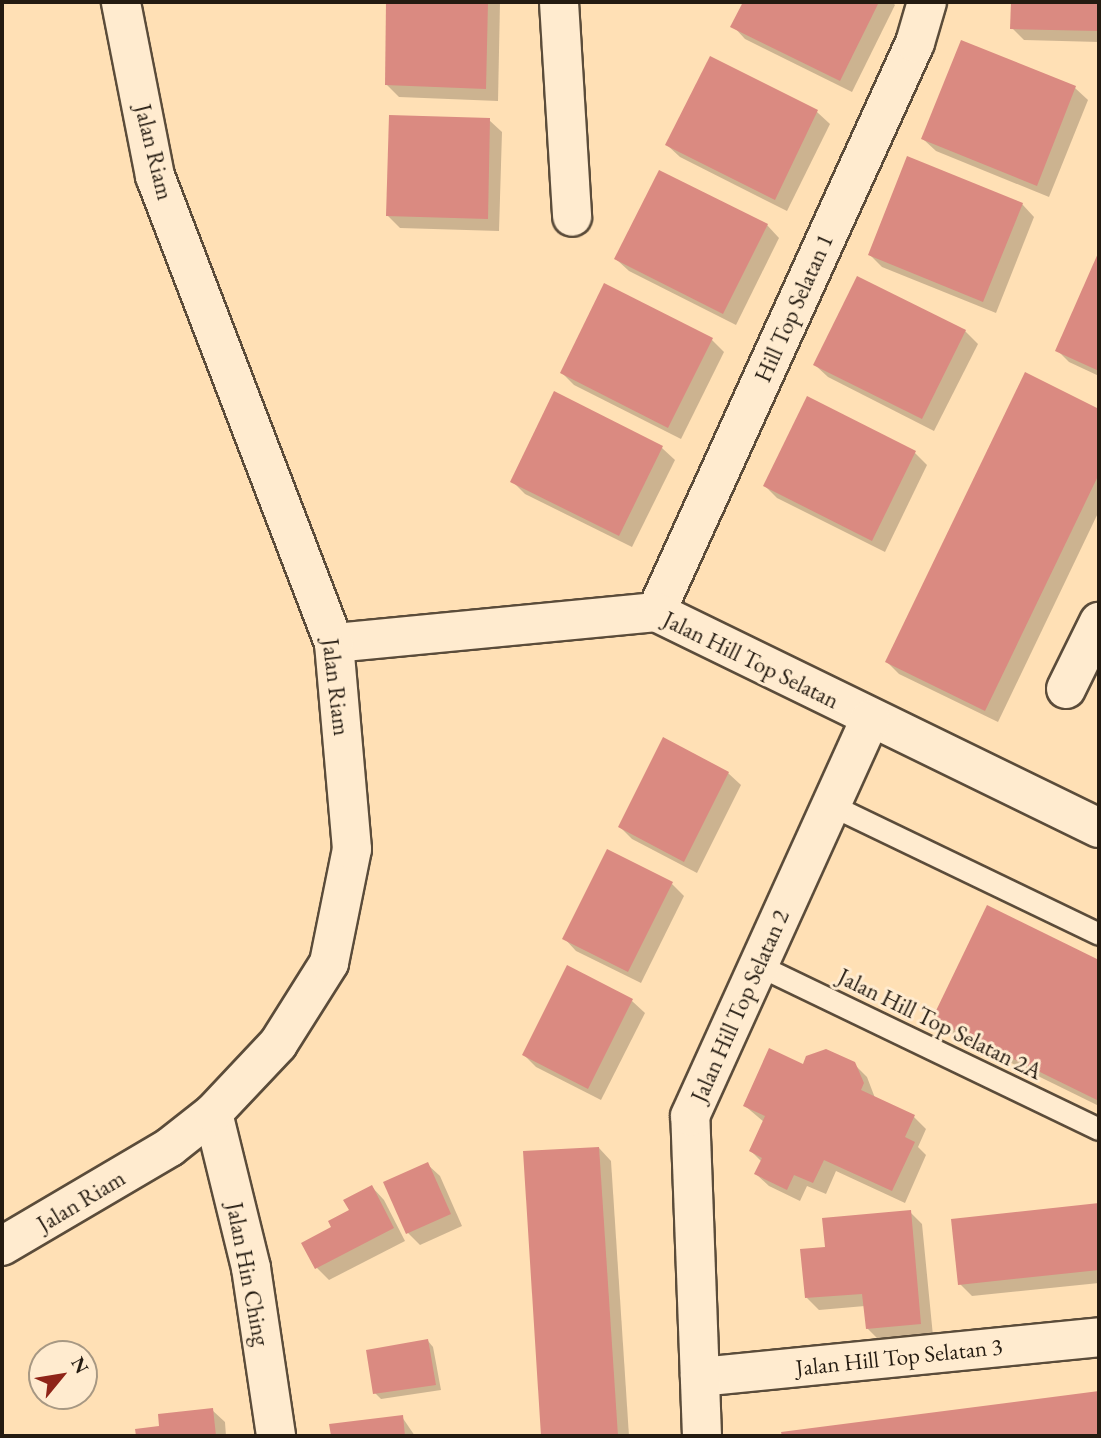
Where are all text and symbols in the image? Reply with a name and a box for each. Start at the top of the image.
street label: Jalan Riam [129,101,179,203]
street label: Hill Top Selatan 1 [749,230,839,386]
street label: Jalan Hill Top Selatan [659,605,843,715]
street label: Jalan Riam [316,637,356,737]
street label: Jalan Hill Top Selatan 2 [685,905,795,1107]
street label: Jalan Hill Top Selatan 2A [833,963,1047,1085]
street label: Jalan Riam [32,1164,130,1238]
street label: Jalan Hin Ching [221,1200,275,1348]
street label: Jalan Hill Top Selatan 3 [794,1332,1004,1382]
north arrow [28,1340,98,1410]
text: N [65,1352,95,1378]

